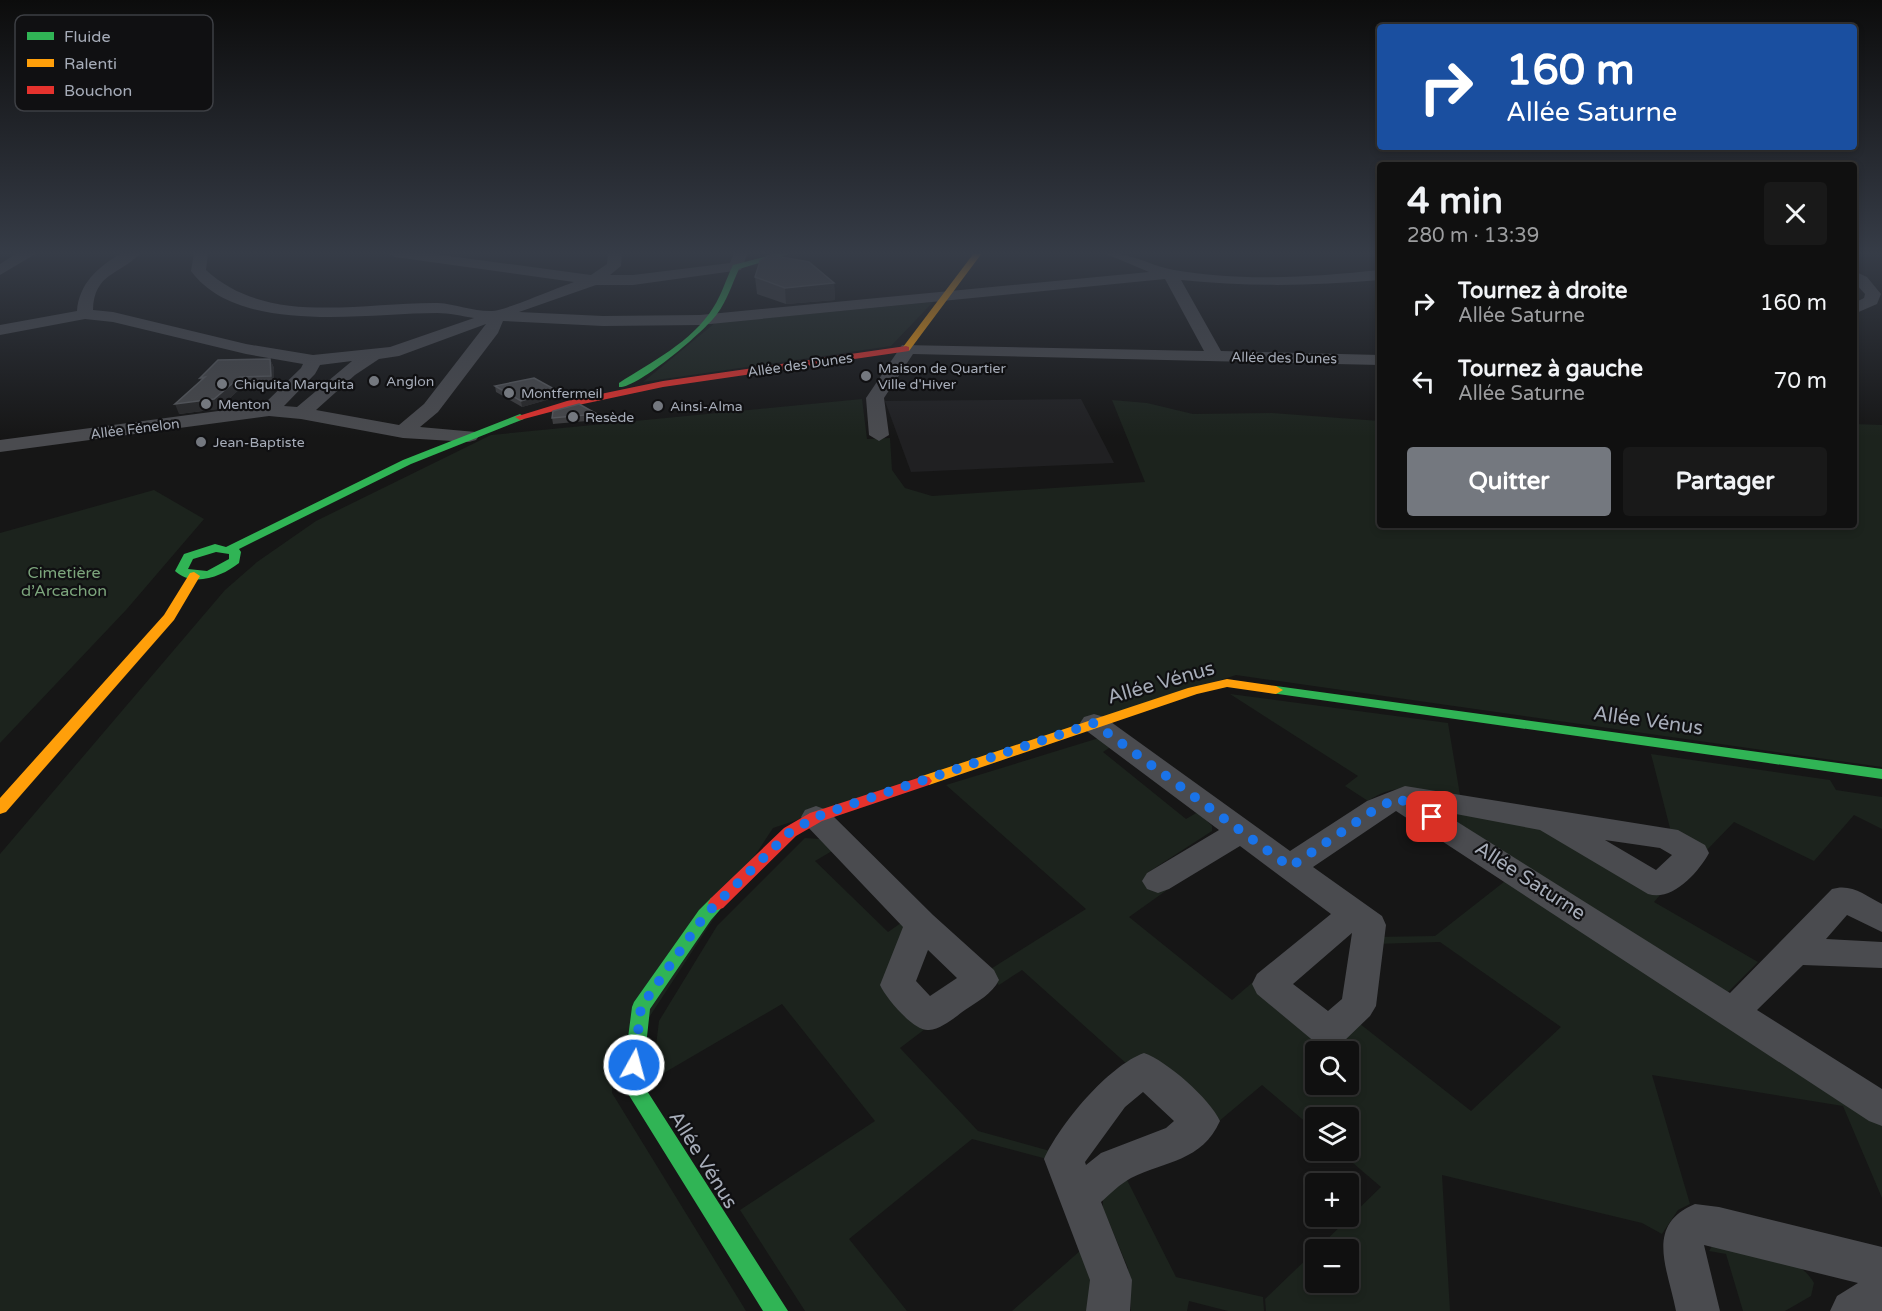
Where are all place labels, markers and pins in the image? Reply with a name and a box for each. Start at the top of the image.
place label: Maison de Quartier Ville d'Hiver [878,360,1006,393]
marker: Maison de Quartier Ville d'Hiver [859,369,873,383]
place label: Anglon [386,373,434,390]
marker: Anglon [367,374,381,388]
place label: Chiquita Marquita [234,376,354,393]
marker: Chiquita Marquita [215,377,229,391]
place label: Montfermeil [521,385,603,402]
marker: Montfermeil [502,386,516,400]
place label: Menton [218,396,270,413]
marker: Menton [199,397,213,411]
place label: Ainsi-Alma [670,398,743,415]
marker: Ainsi-Alma [651,399,665,413]
place label: Resède [585,409,634,426]
marker: Resède [566,410,580,424]
place label: Jean-Baptiste [213,434,305,451]
marker: Jean-Baptiste [194,435,208,449]
pin [1406,791,1457,842]

